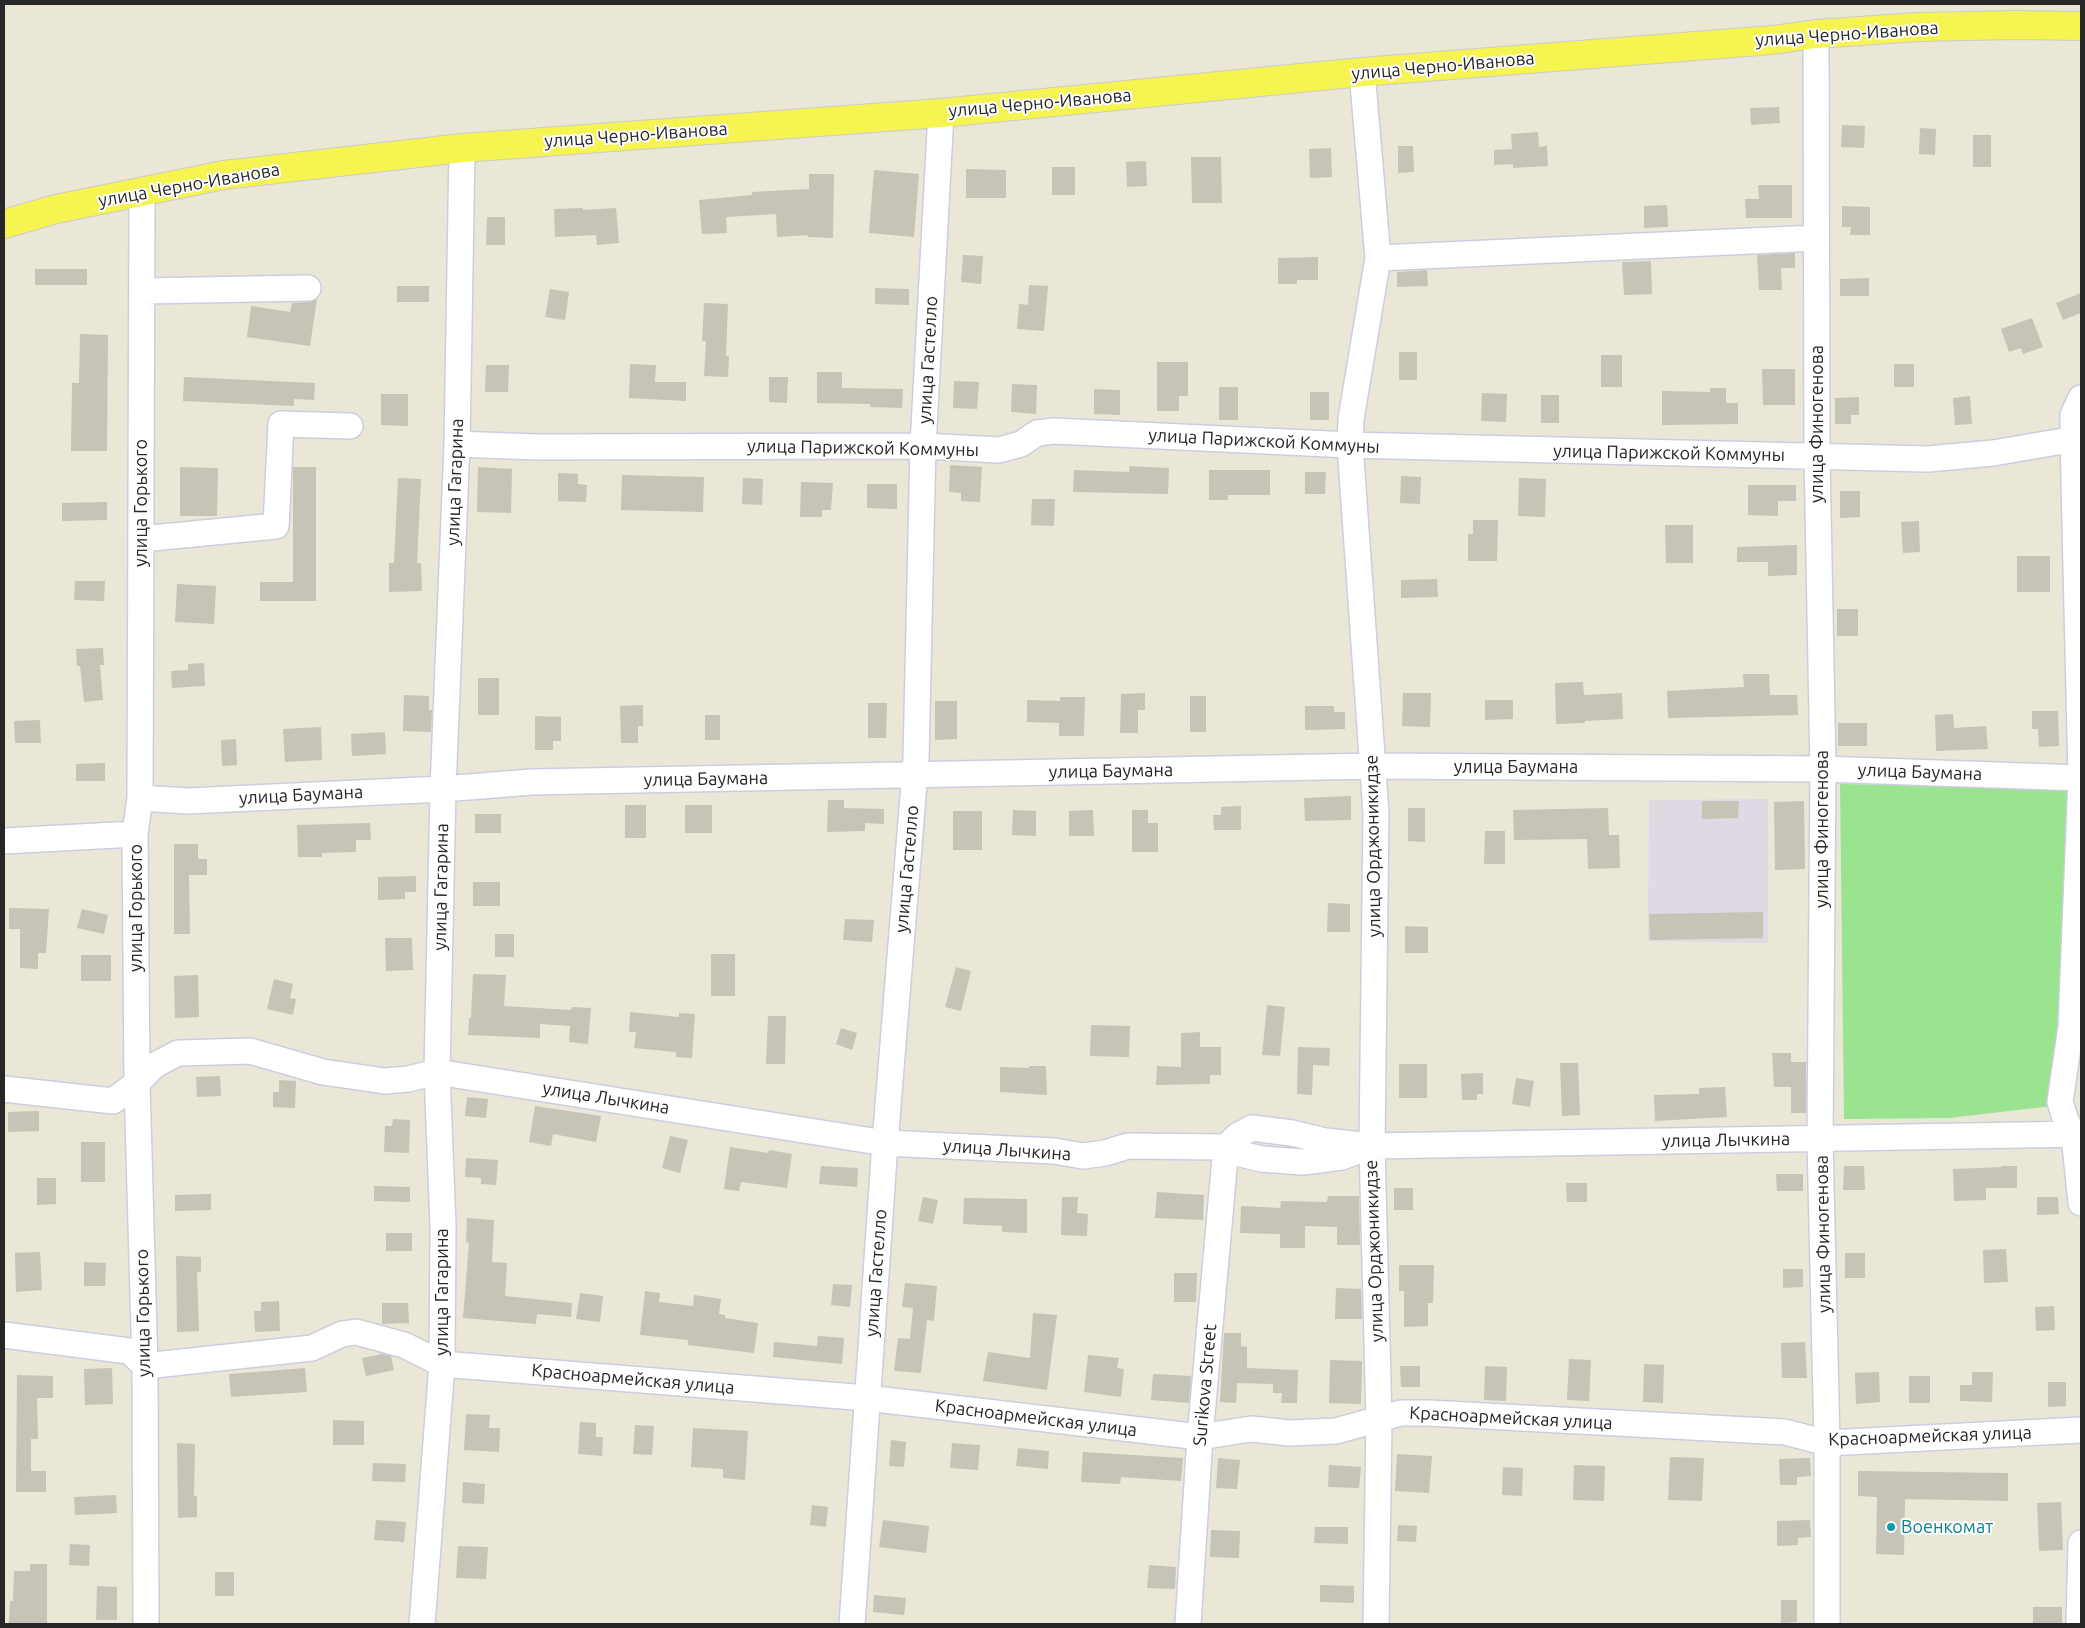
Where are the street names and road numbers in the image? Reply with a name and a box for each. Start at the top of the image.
street label: улица Черно-Иванова [1755,17,1939,51]
street label: улица Черно-Иванова [1351,47,1535,85]
street label: улица Черно-Иванова [948,84,1132,122]
street label: улица Черно-Иванова [544,118,728,152]
street label: улица Черно-Иванова [97,158,281,212]
street label: улица Гастелло [914,295,942,425]
street label: улица Финогенова [1806,345,1828,503]
street label: улица Гагарина [442,418,468,546]
street label: улица Парижской Коммуны [1148,424,1380,458]
street label: улица Парижской Коммуны [747,435,979,461]
street label: улица Горького [130,439,152,567]
street label: улица Парижской Коммуны [1553,440,1785,466]
street label: улица Финогенова [1811,750,1833,908]
street label: улица Орджоникидзе [1361,755,1385,937]
street label: улица Баумана [1454,756,1578,778]
street label: улица Баумана [1049,759,1173,783]
street label: улица Баумана [1857,759,1983,785]
street label: улица Баумана [644,767,768,791]
street label: улица Баумана [238,781,364,809]
street label: улица Гастелло [891,804,923,934]
street label: улица Гагарина [429,823,453,951]
street label: улица Горького [125,844,147,972]
street label: улица Лычкина [541,1077,671,1119]
street label: улица Лычкина [1662,1128,1790,1152]
street label: улица Лычкина [942,1135,1072,1165]
street label: улица Финогенова [1811,1155,1835,1313]
street label: улица Орджоникидзе [1360,1159,1388,1343]
street label: улица Гастелло [861,1208,891,1338]
street label: улица Гагарина [431,1228,453,1356]
street label: улица Горького [131,1249,155,1377]
street label: Surikova Street [1189,1323,1221,1447]
street label: Красноармейская улица [531,1359,735,1399]
street label: Красноармейская улица [934,1395,1138,1441]
street label: Красноармейская улица [1409,1402,1613,1434]
street label: Красноармейская улица [1828,1422,2032,1450]

